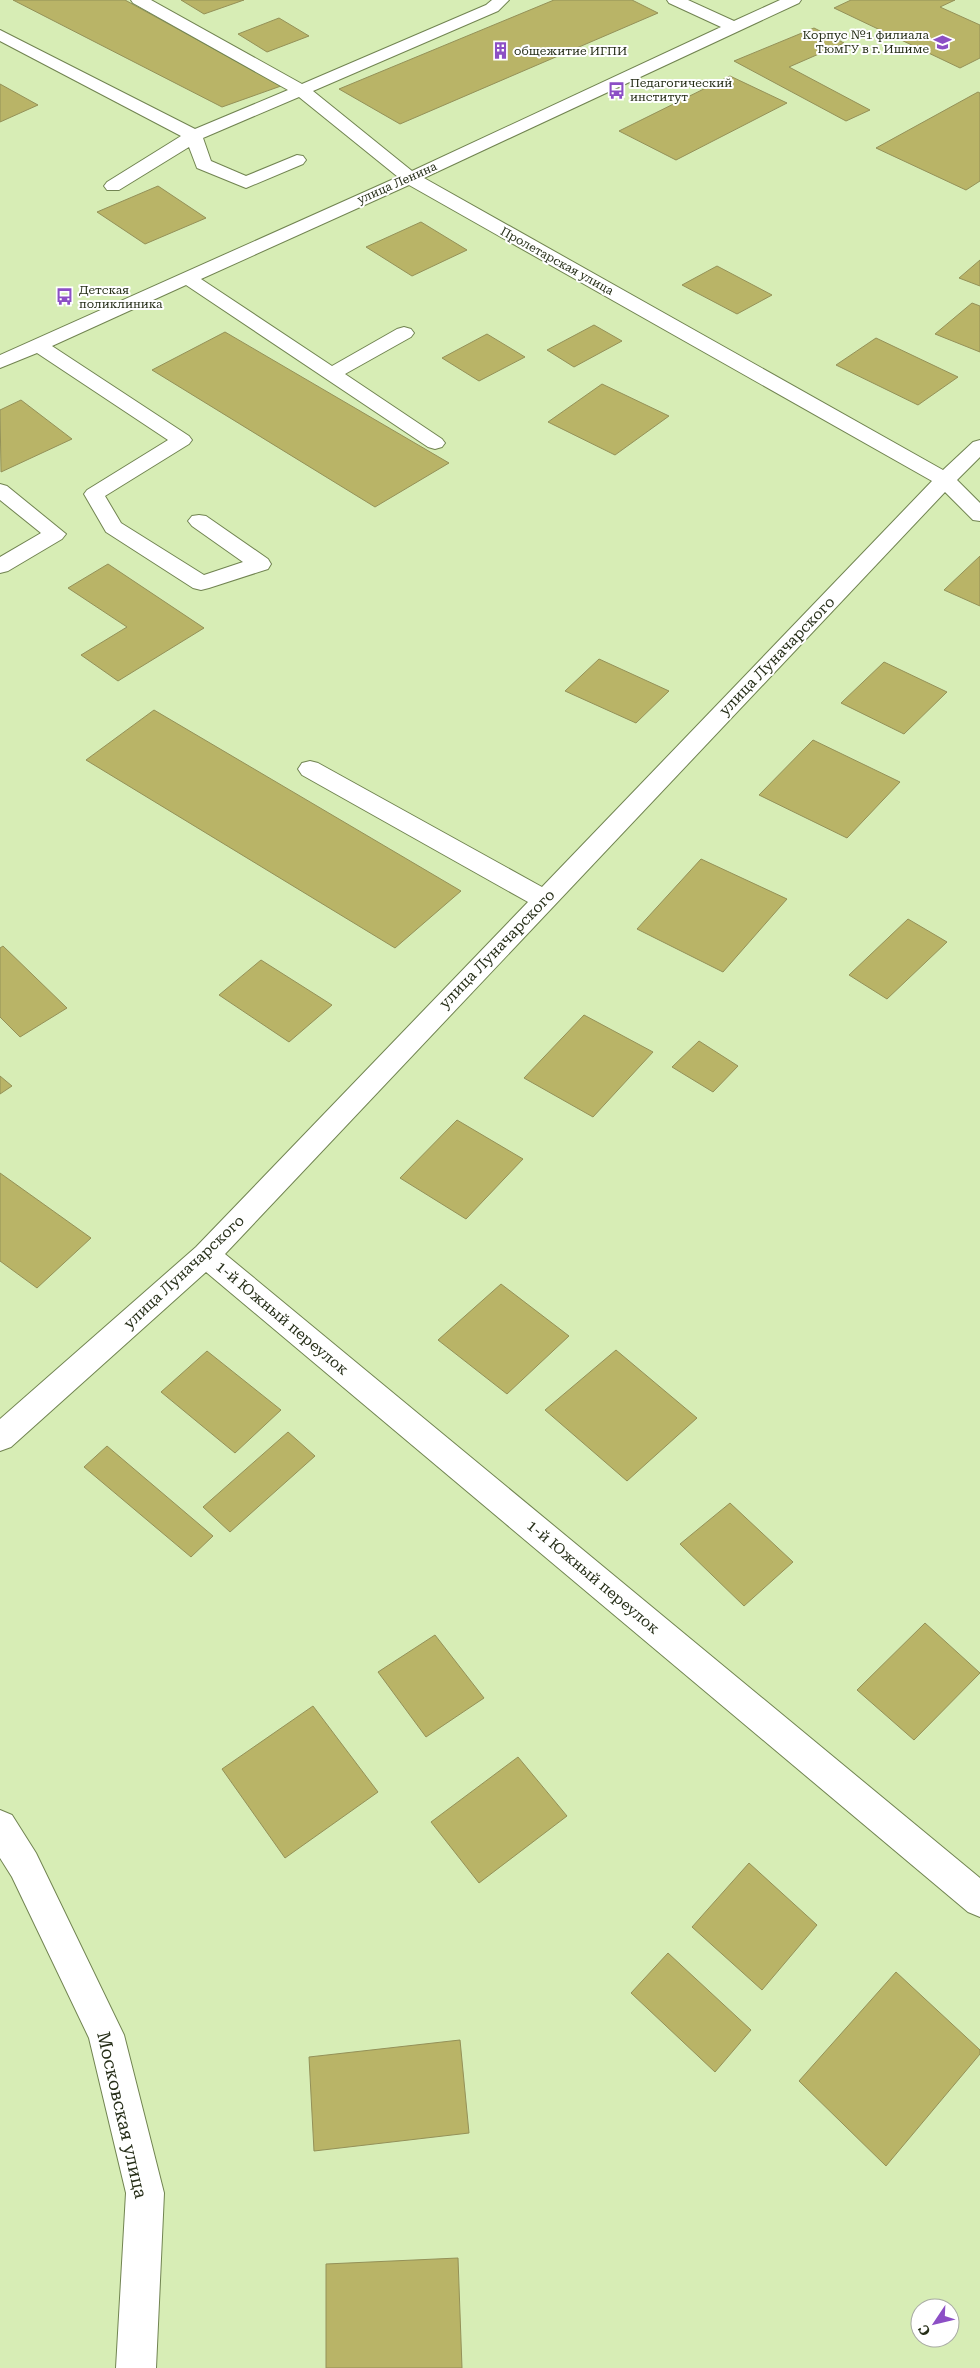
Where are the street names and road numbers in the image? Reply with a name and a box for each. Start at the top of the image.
street label: улица Ленина [355,159,439,207]
street label: Пролетарская улица [498,224,616,298]
street label: улица Луначарского [716,593,838,719]
street label: улица Луначарского [436,886,558,1012]
street label: улица Луначарского [120,1211,248,1333]
street label: 1-й Южный переулок [212,1257,352,1379]
street label: 1-й Южный переулок [523,1516,663,1638]
street label: Московская улица [93,2029,152,2201]

